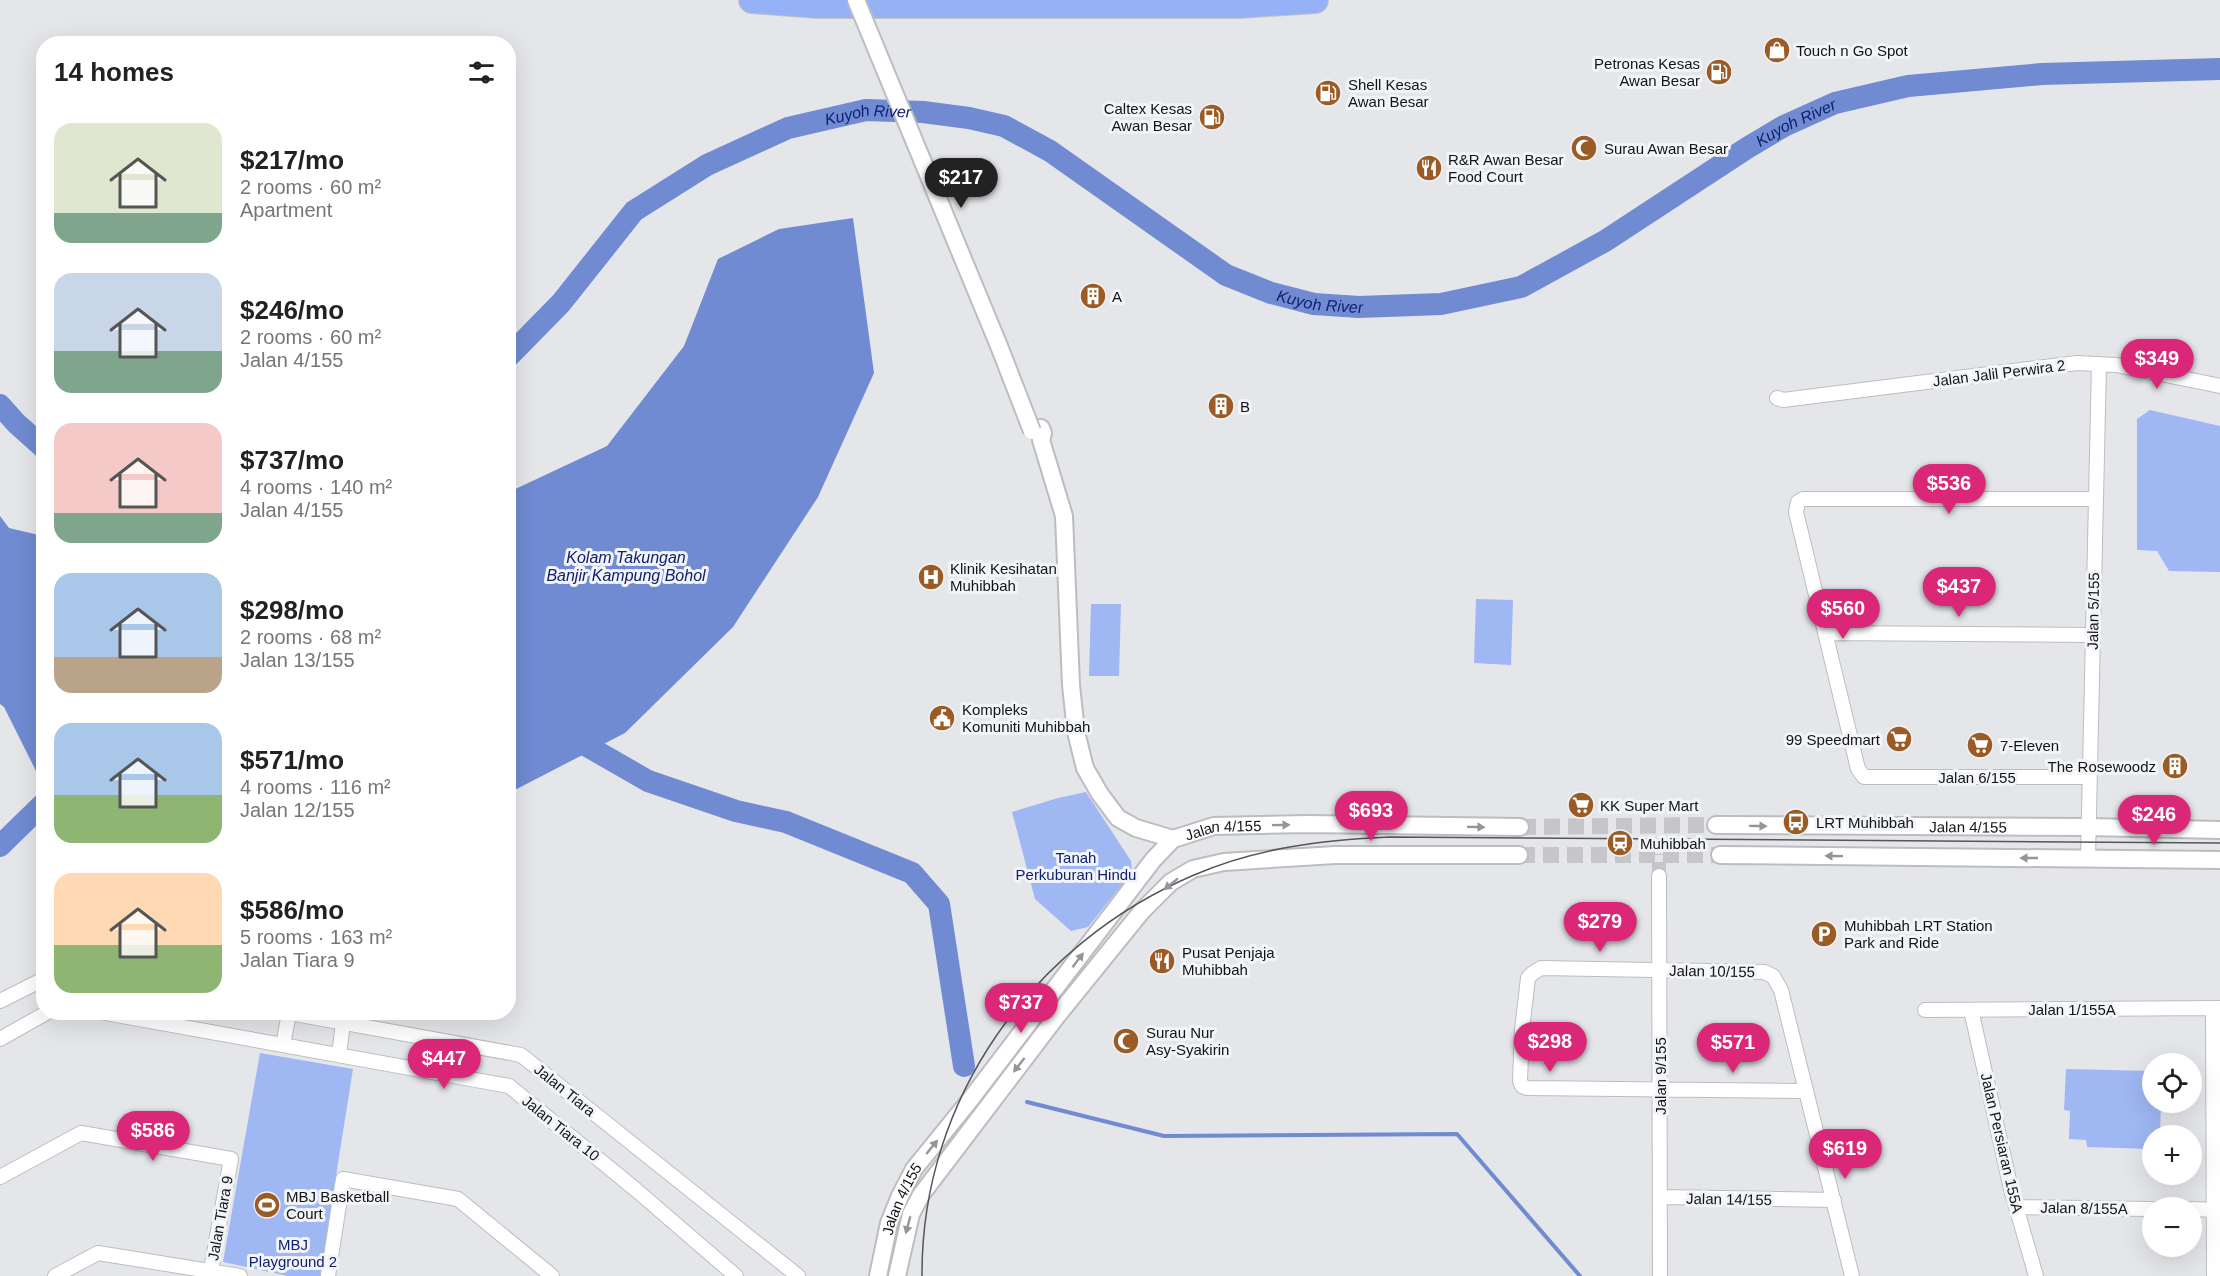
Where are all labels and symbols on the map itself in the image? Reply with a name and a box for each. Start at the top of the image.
shop icon: Touch n Go Spot [1762,35,1792,65]
place label: Touch n Go Spot [1796,42,1909,59]
place label: Petronas Kesas Awan Besar [1594,55,1700,89]
fuel station icon: Petronas Kesas Awan Besar [1704,57,1734,87]
place label: Shell Kesas Awan Besar [1348,76,1429,110]
fuel station icon: Shell Kesas Awan Besar [1313,78,1343,108]
water label: Kuyoh River [1753,95,1839,149]
place label: Caltex Kesas Awan Besar [1104,100,1192,134]
water label: Kuyoh River [823,101,912,128]
fuel station icon: Caltex Kesas Awan Besar [1197,102,1227,132]
mosque icon: Surau Awan Besar [1569,133,1599,163]
place label: Surau Awan Besar [1604,140,1728,157]
place label: R&R Awan Besar Food Court [1448,151,1564,185]
restaurant icon: R&R Awan Besar Food Court [1414,153,1444,183]
pin: $217 [925,158,997,209]
building icon: A [1078,281,1108,311]
water label: Kuyoh River [1275,286,1364,316]
place label: A [1112,288,1122,305]
pin: $349 [2121,339,2193,390]
street label: Jalan Jalil Perwira 2 [1932,356,2066,390]
building icon: B [1206,391,1236,421]
place label: B [1240,398,1250,415]
pin: $536 [1913,464,1985,515]
water label: Kolam Takungan Banjir Kampung Bohol [546,549,706,584]
place label: Klinik Kesihatan Muhibbah [950,560,1057,594]
hospital icon: Klinik Kesihatan Muhibbah [916,562,946,592]
pin: $437 [1923,567,1995,618]
street label: Jalan 5/155 [2084,572,2102,650]
pin: $560 [1807,589,1879,640]
place label: Kompleks Komuniti Muhibbah [962,701,1090,735]
public building icon: Kompleks Komuniti Muhibbah [927,703,957,733]
supermarket icon: 99 Speedmart [1884,724,1914,754]
supermarket icon: 7-Eleven [1965,730,1995,760]
place label: 99 Speedmart [1786,731,1881,748]
place label: 7-Eleven [2000,737,2059,754]
building icon: The Rosewoodz [2160,751,2190,781]
place label: The Rosewoodz [2048,758,2156,775]
street label: Jalan 6/155 [1938,769,2016,786]
supermarket icon: KK Super Mart [1566,790,1596,820]
pin: $693 [1335,791,1407,842]
pin: $246 [2118,795,2190,846]
place label: KK Super Mart [1600,797,1699,814]
bus stop icon: LRT Muhibbah [1781,807,1811,837]
place label: LRT Muhibbah [1816,814,1914,831]
street label: Jalan 4/155 [1183,816,1262,843]
street label: Jalan 4/155 [1929,818,2007,835]
one-way arrow [1272,820,1291,830]
one-way arrow [1748,821,1767,831]
one-way arrow [1467,822,1486,831]
station icon: Muhibbah [1605,828,1635,858]
place label: Muhibbah [1640,835,1706,852]
park label: Tanah Perkuburan Hindu [1016,849,1136,883]
one-way arrow [1825,851,1844,861]
one-way arrow [2020,853,2039,863]
one-way arrow [1164,877,1179,890]
pin: $279 [1564,902,1636,953]
place label: Muhibbah LRT Station Park and Ride [1844,917,1993,951]
parking icon: Muhibbah LRT Station Park and Ride [1809,919,1839,949]
place label: Pusat Penjaja Muhibbah [1182,944,1275,978]
restaurant icon: Pusat Penjaja Muhibbah [1147,946,1177,976]
one-way arrow [1071,952,1083,967]
street label: Jalan 10/155 [1669,962,1755,980]
pin: $737 [985,983,1057,1034]
street label: Jalan 1/155A [2028,1001,2116,1018]
pin: $298 [1514,1022,1586,1073]
pin: $571 [1697,1023,1769,1074]
place label: Surau Nur Asy-Syakirin [1146,1024,1229,1058]
mosque icon: Surau Nur Asy-Syakirin [1111,1026,1141,1056]
street label: Jalan 9/155 [1652,1037,1669,1115]
pin: $447 [408,1039,480,1090]
one-way arrow [1013,1058,1025,1073]
street label: Jalan Tiara [531,1060,599,1120]
street label: Jalan Persiaran 155A [1978,1071,2026,1215]
street label: Jalan Tiara 10 [519,1092,603,1164]
pin: $586 [117,1111,189,1162]
pin: $619 [1809,1129,1881,1180]
one-way arrow [925,1140,938,1155]
street label: Jalan 4/155 [878,1159,924,1236]
street label: Jalan Tiara 9 [204,1174,236,1262]
place label: MBJ Basketball Court [286,1188,389,1222]
sports icon: MBJ Basketball Court [252,1190,282,1220]
street label: Jalan 14/155 [1686,1190,1772,1208]
street label: Jalan 8/155A [2040,1199,2128,1217]
one-way arrow [903,1216,913,1234]
park label: MBJ Playground 2 [249,1236,337,1270]

